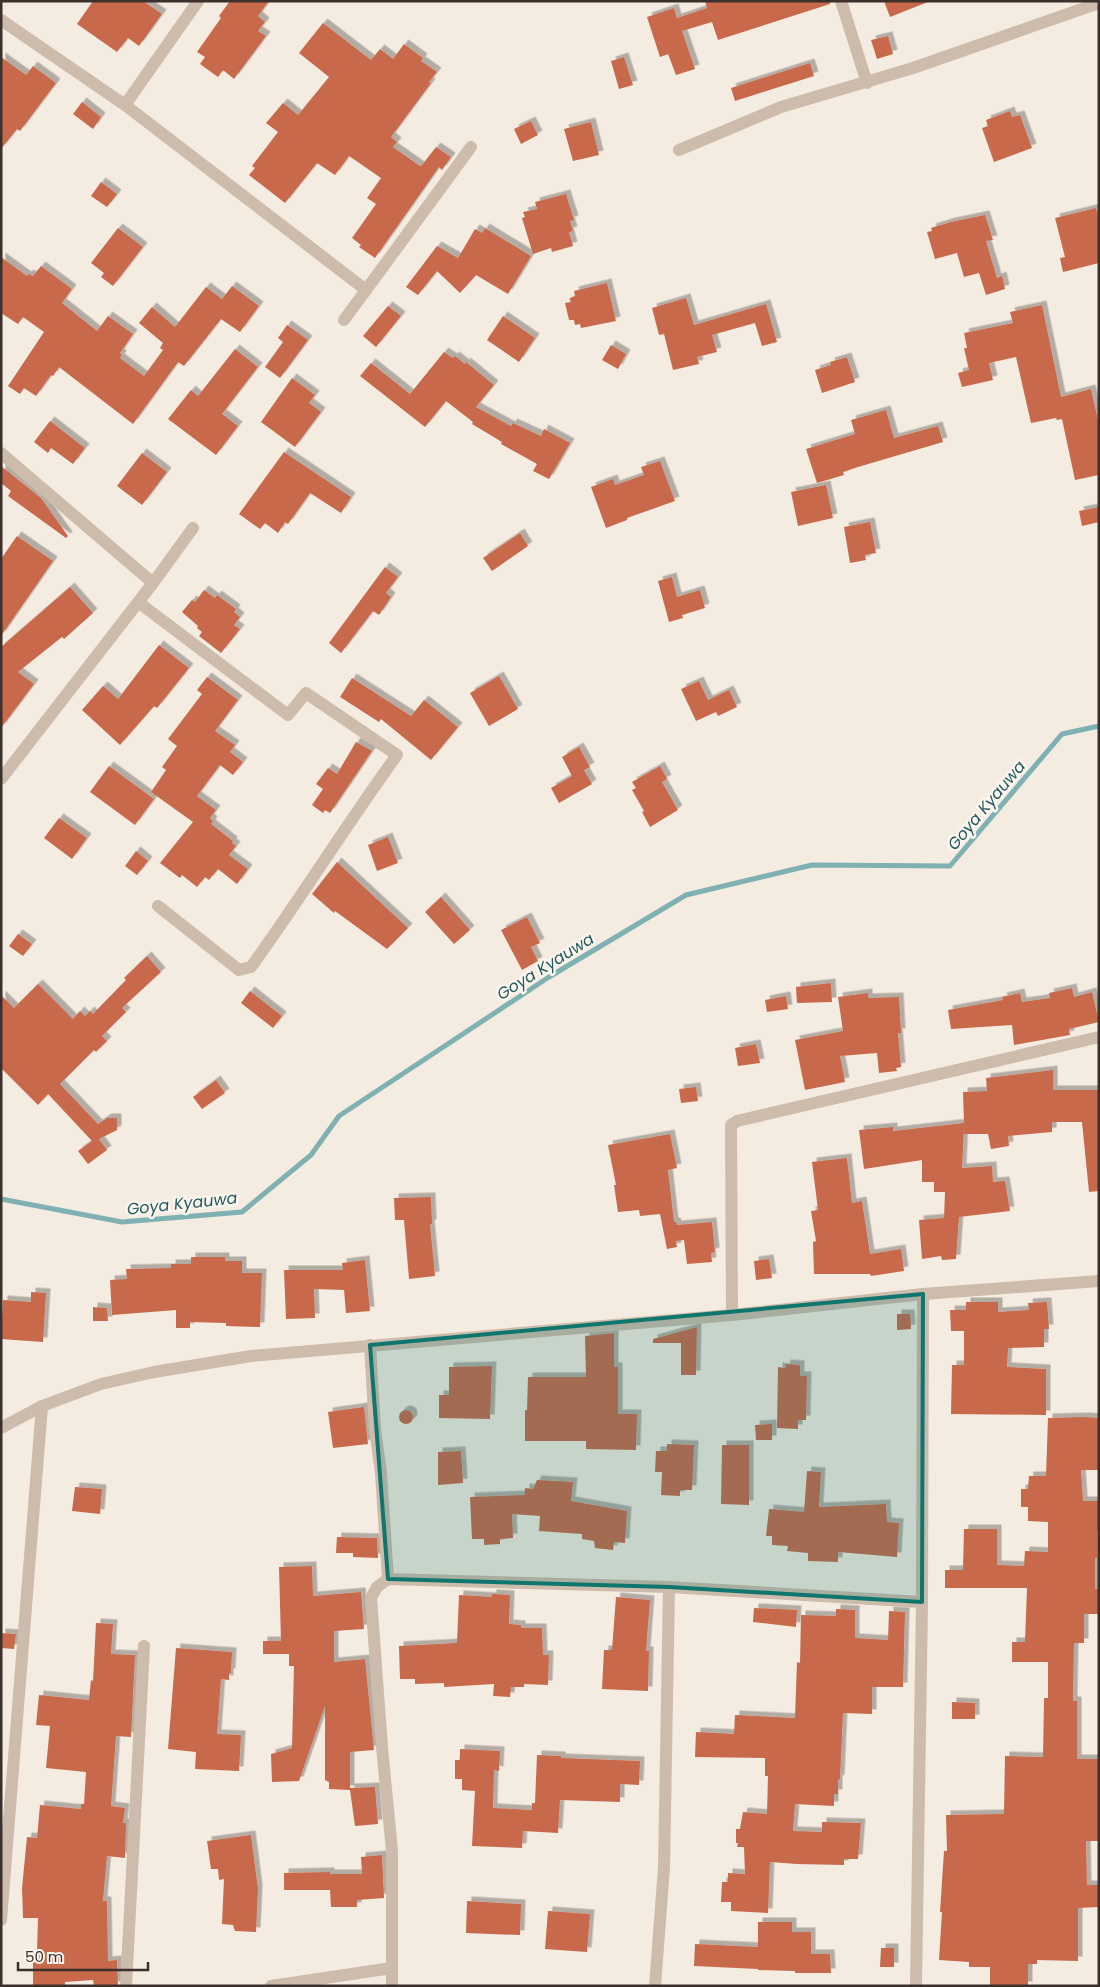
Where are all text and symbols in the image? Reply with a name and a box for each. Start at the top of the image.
water label: Goya Kyauwa [942,755,1031,855]
water label: Goya Kyauwa [492,927,599,1006]
water label: Goya Kyauwa [126,1186,239,1221]
scale bar [18,1940,148,1972]
text: 50 m [25,1946,63,1967]

